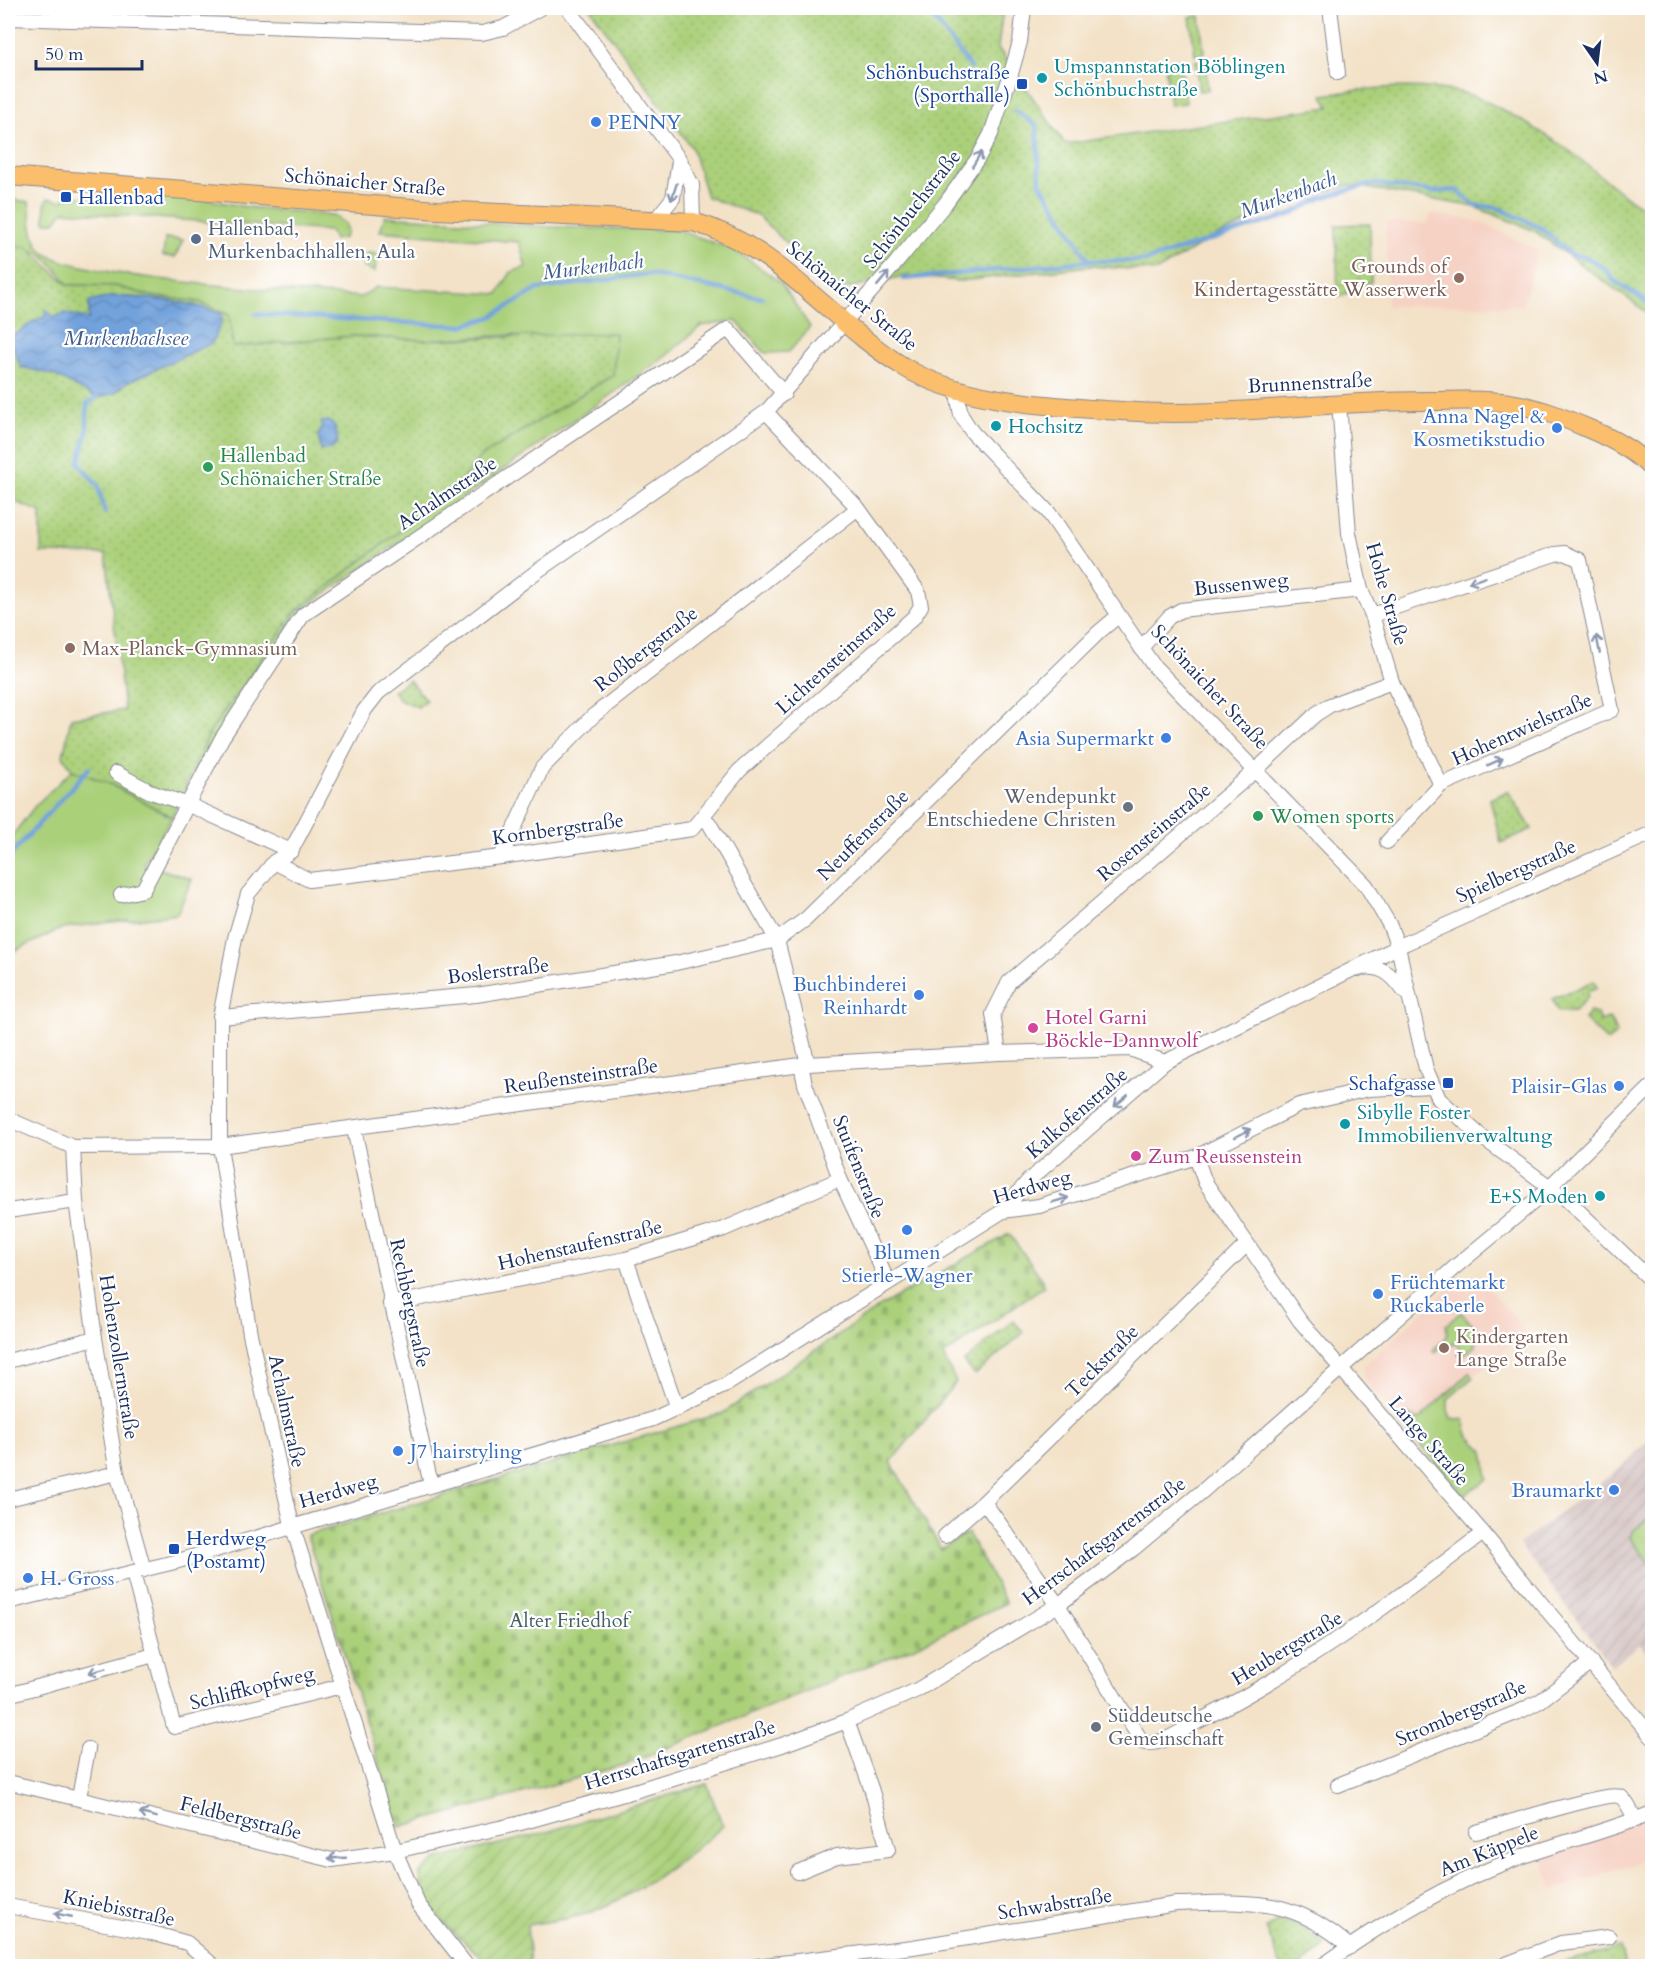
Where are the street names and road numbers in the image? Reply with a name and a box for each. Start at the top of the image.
street label: Schönbuchstraße [857,144,967,274]
street label: Schönaicher Straße [283,162,447,202]
street label: Schönaicher Straße [781,235,923,357]
street label: Brunnenstraße [1247,366,1373,400]
street label: Achalmstraße [392,450,502,536]
street label: Hohe Straße [1359,539,1415,649]
street label: Bussenweg [1192,566,1290,602]
street label: Lichtensteinstraße [770,598,902,720]
street label: Roßbergstraße [588,600,704,698]
street label: Schönaicher Straße [1145,619,1275,755]
street label: Hohentwielstraße [1448,686,1596,772]
street label: Rosensteinstraße [1091,776,1217,888]
street label: Neuffenstraße [811,783,915,887]
street label: Kornbergstraße [490,806,626,852]
street label: Spielbergstraße [1452,832,1580,910]
street label: Boslerstraße [445,951,551,991]
street label: Reußensteinstraße [502,1052,660,1100]
street label: Kalkofenstraße [1020,1061,1134,1165]
street label: Stuifenstraße [826,1111,892,1223]
street label: Herdweg [990,1163,1075,1211]
street label: Hohenstaufenstraße [495,1213,665,1277]
street label: Rechbergstraße [383,1236,437,1370]
street label: Hohenzollernstraße [93,1273,145,1441]
street label: Teckstraße [1059,1318,1145,1404]
street label: Achalmstraße [262,1352,312,1470]
street label: Lange Straße [1382,1390,1476,1492]
street label: Herdweg [296,1467,381,1515]
street label: Herrschaftsgartenstraße [1016,1470,1192,1612]
street label: Heubergstraße [1226,1604,1348,1692]
street label: Schliffkopfweg [187,1659,318,1717]
street label: Strombergstraße [1391,1673,1531,1753]
street label: Herrschaftsgartenstraße [581,1713,779,1797]
street label: Feldbergstraße [177,1790,305,1846]
street label: Am Käppele [1435,1819,1543,1883]
street label: Schwabstraße [996,1882,1114,1926]
street label: Kniebisstraße [60,1883,178,1933]

